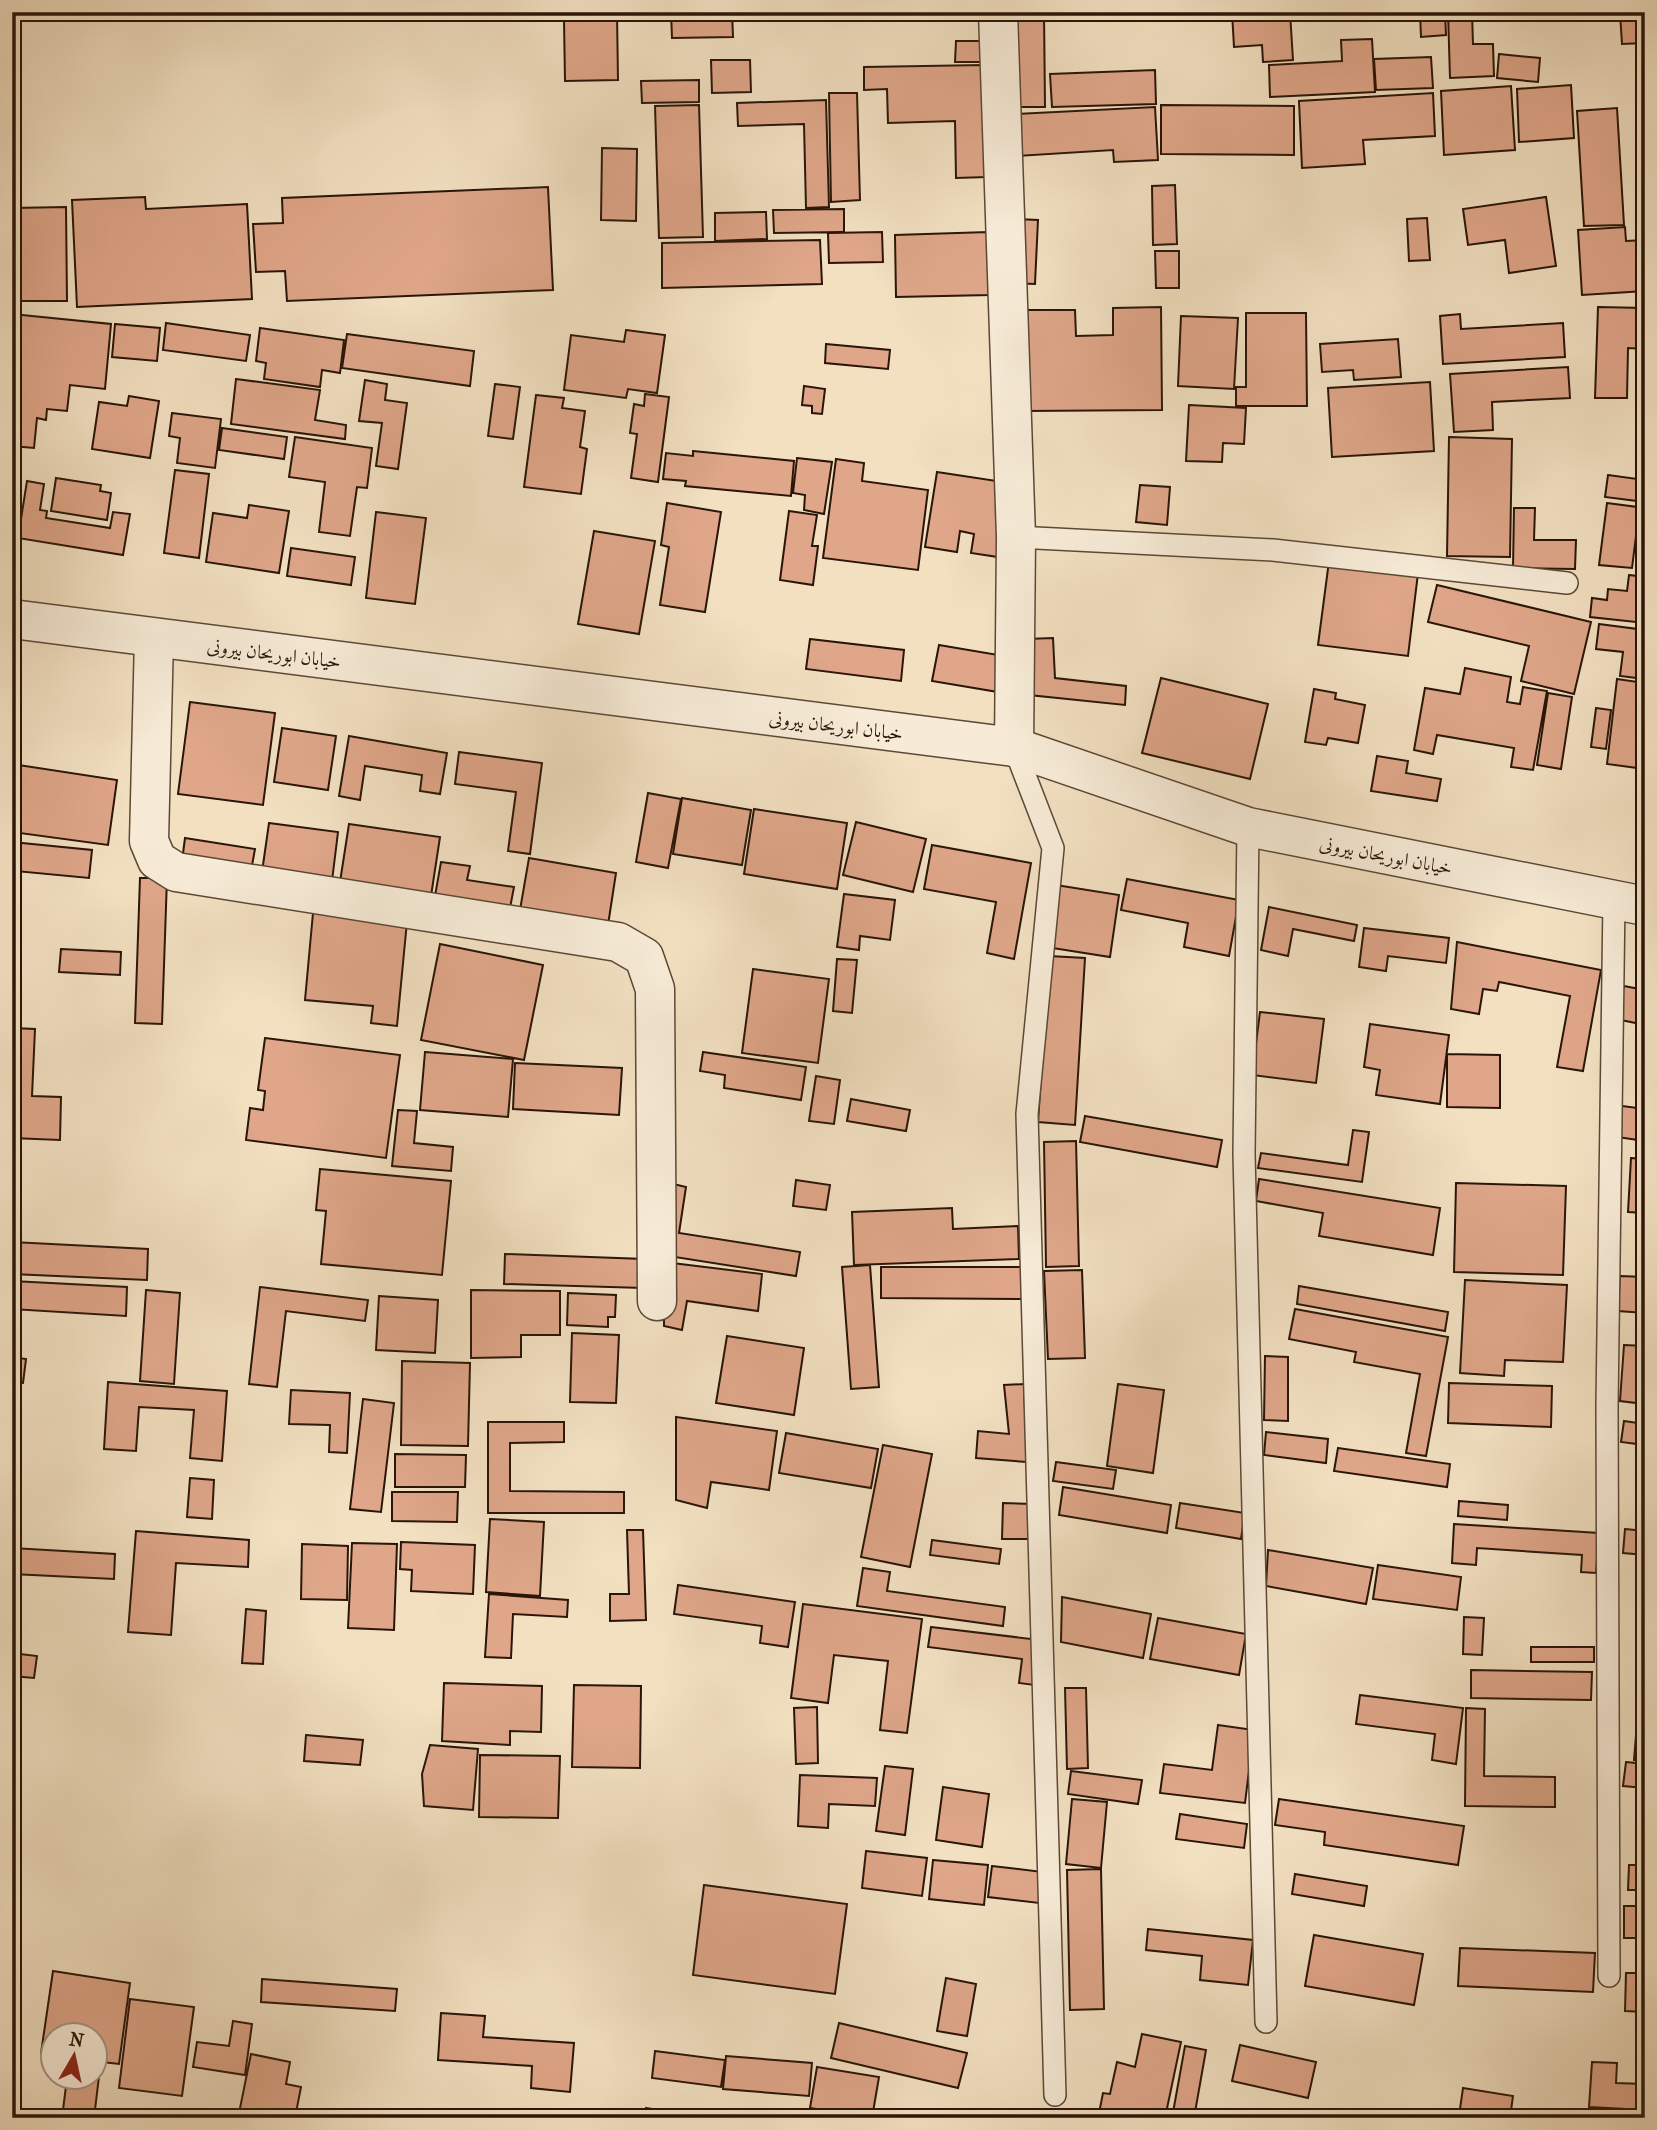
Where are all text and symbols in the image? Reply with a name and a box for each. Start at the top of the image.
street label: خیابان ابوریحان بیرونی [205,635,342,674]
street label: خیابان ابوریحان بیرونی [767,707,904,746]
street label: خیابان ابوریحان بیرونی [1317,832,1454,881]
north arrow [38,2022,108,2092]
text: N [68,2028,86,2052]

